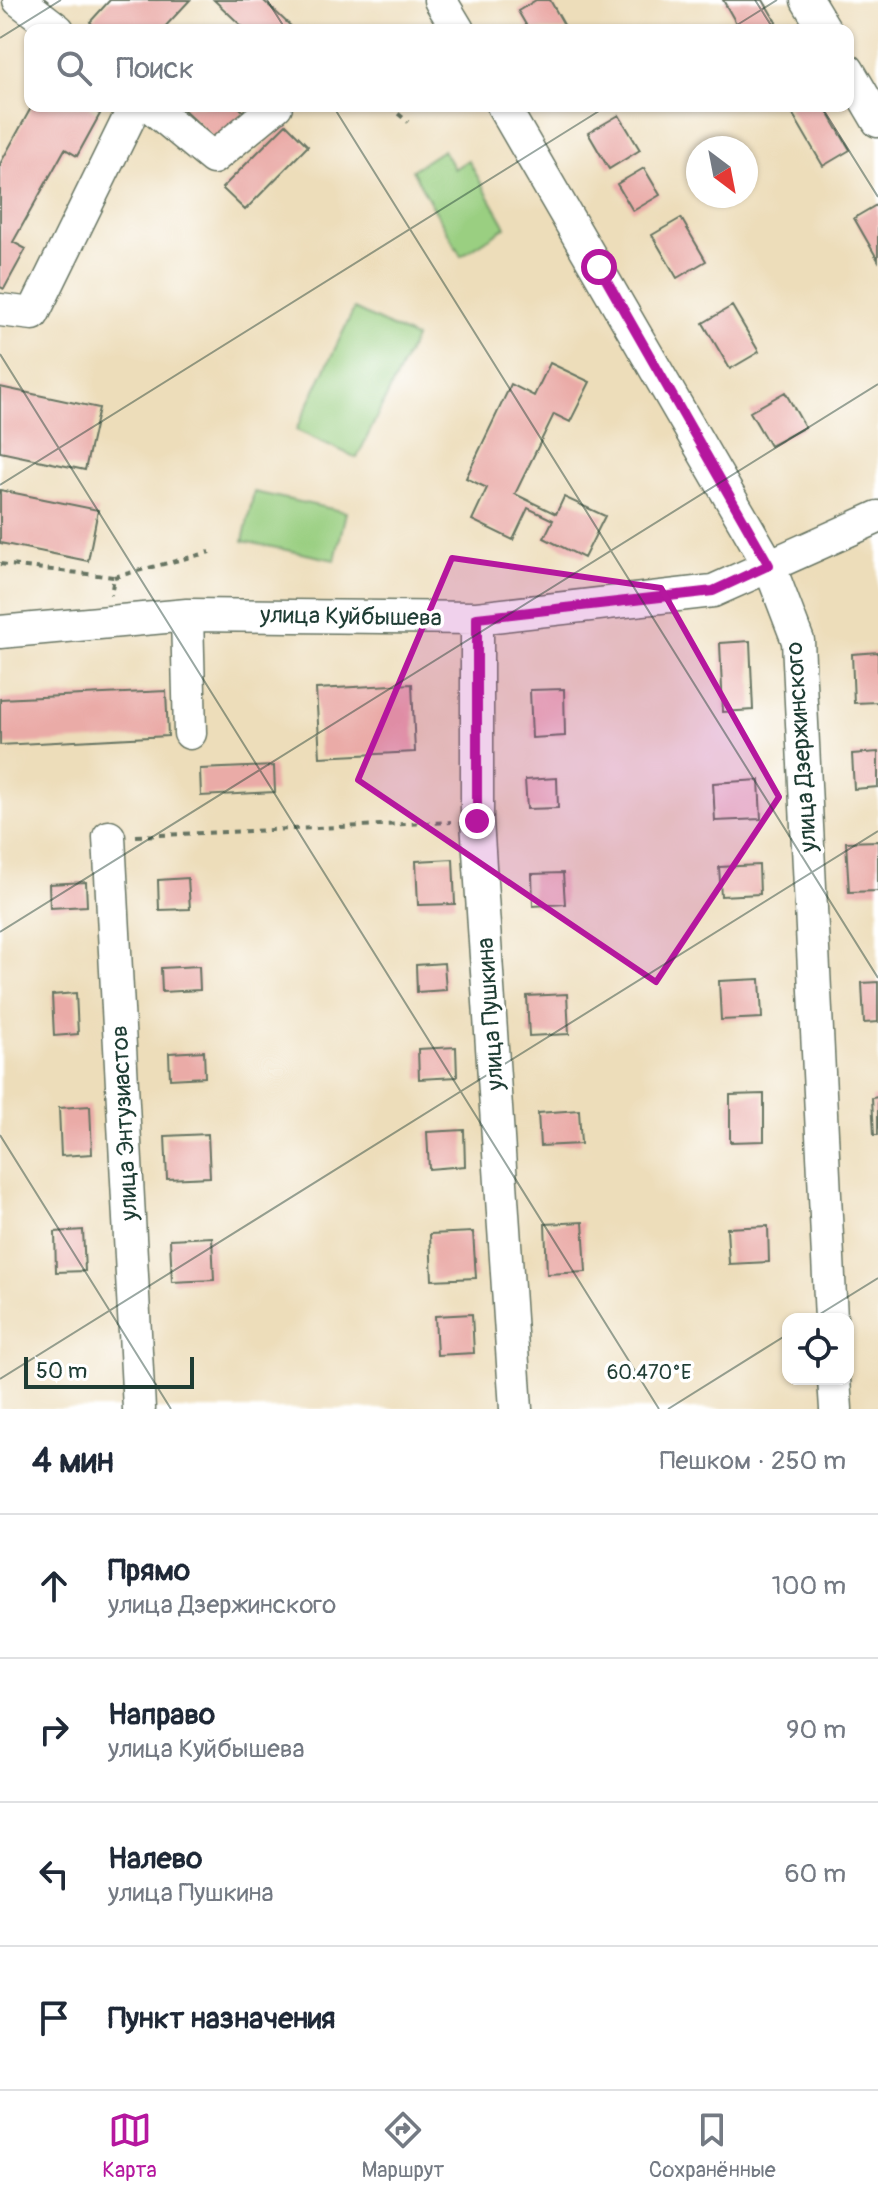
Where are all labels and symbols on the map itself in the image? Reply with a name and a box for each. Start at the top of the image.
north arrow [686,136,758,208]
route start [581,249,617,285]
street label: улица Куйбышева [259,600,442,633]
street label: улица Дзержинского [780,641,823,854]
route end [459,803,495,839]
street label: улица Пушкина [471,937,510,1092]
street label: улица Энтузиастов [105,1025,144,1222]
scale bar [24,1353,194,1389]
text: 60.470°E [607,1360,691,1385]

